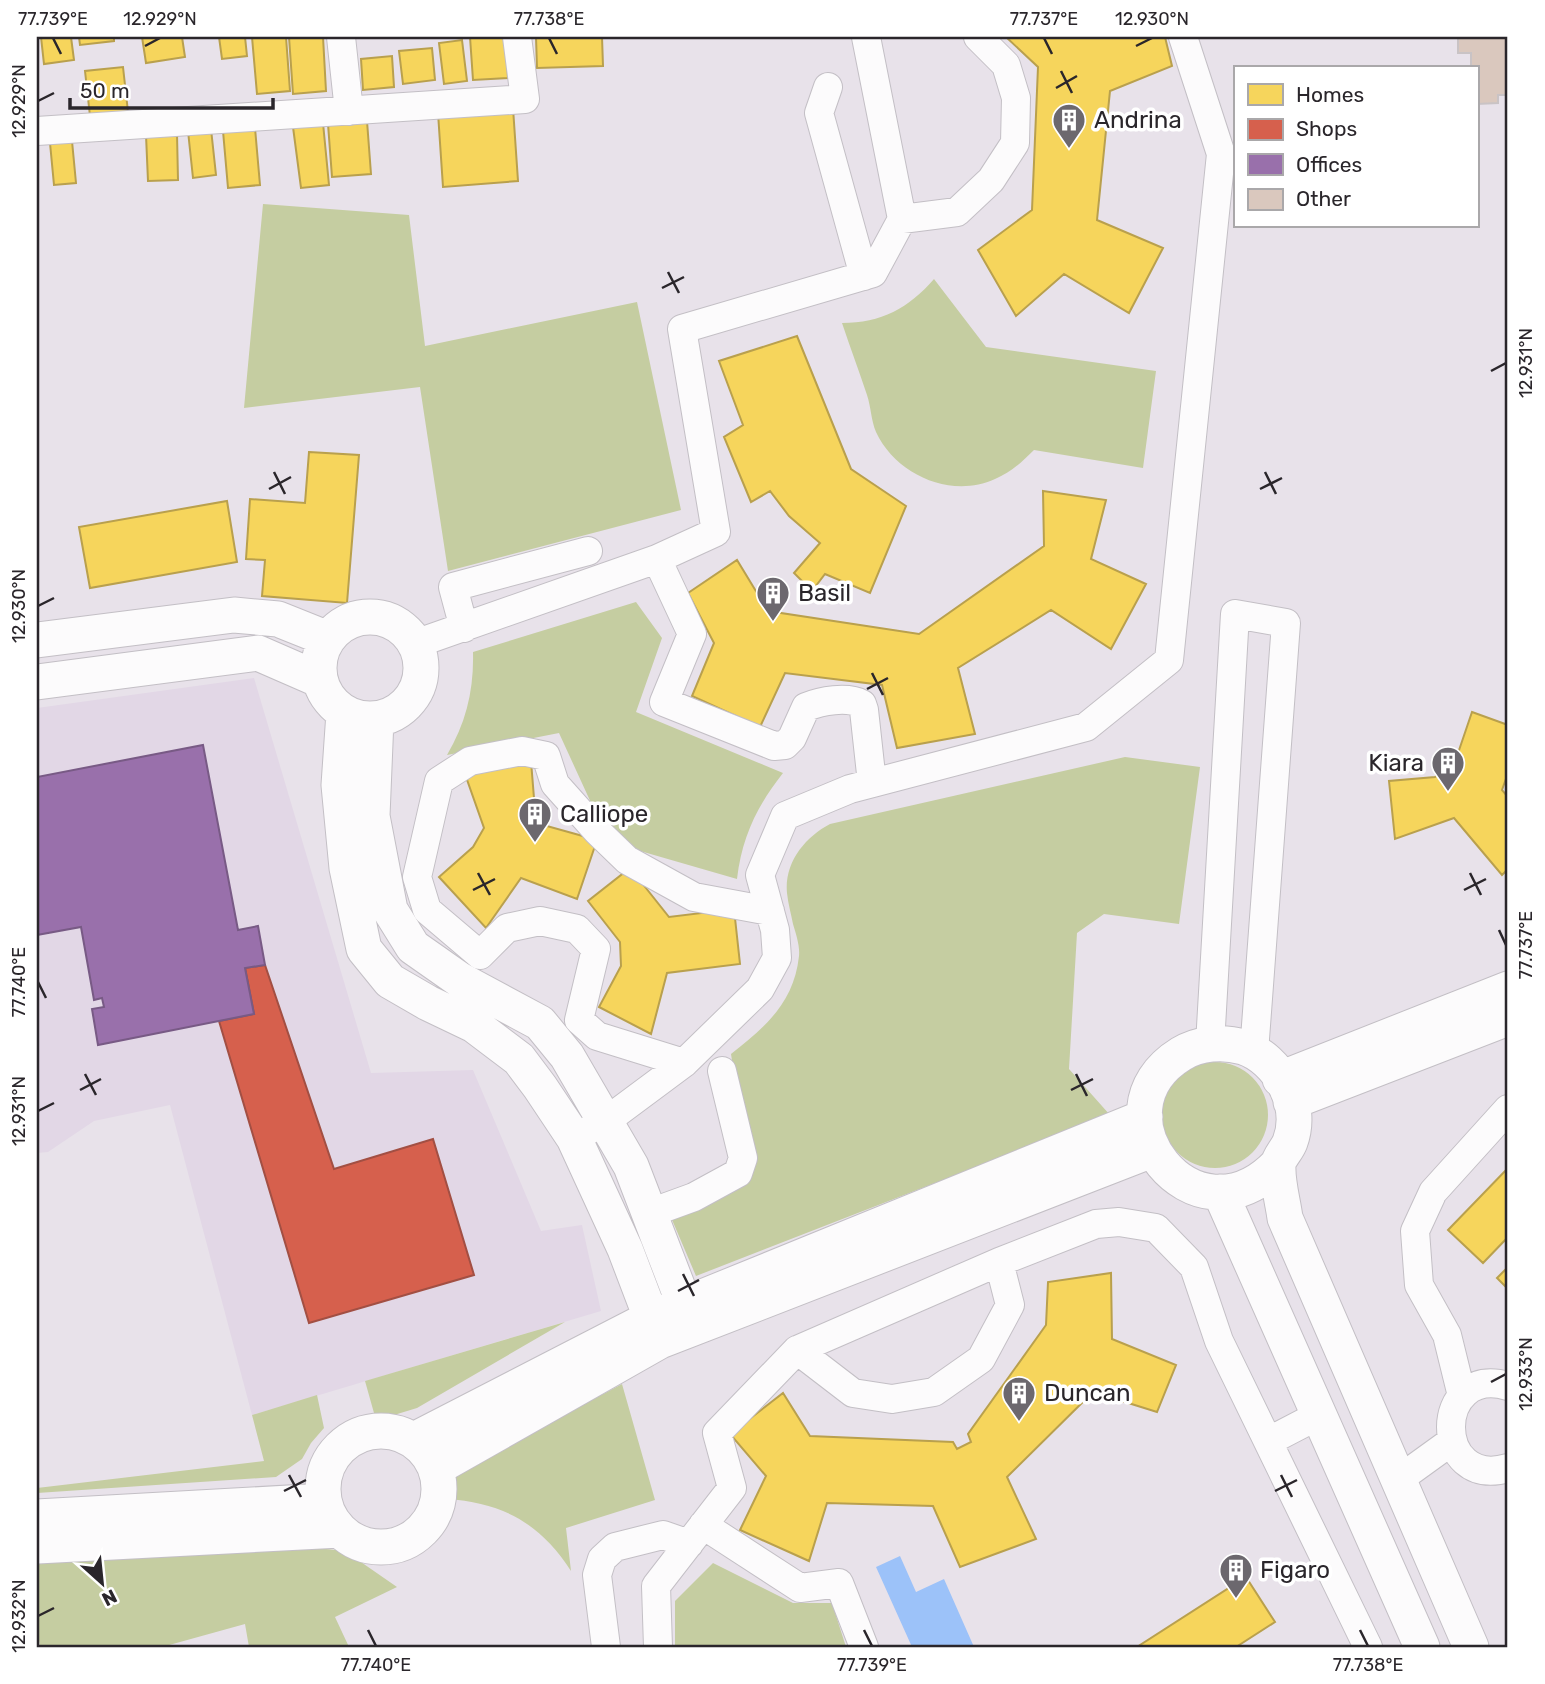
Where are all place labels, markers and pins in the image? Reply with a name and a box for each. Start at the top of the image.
building icon: Andrina [1050,101,1088,150]
place label: Andrina [1094,106,1182,134]
building icon: Basil [754,574,792,623]
place label: Basil [798,579,851,607]
building icon: Kiara [1429,744,1467,793]
place label: Kiara [1368,749,1424,777]
building icon: Calliope [516,795,554,844]
place label: Calliope [560,800,648,828]
building icon: Duncan [1000,1374,1038,1423]
place label: Duncan [1044,1379,1131,1407]
building icon: Figaro [1217,1551,1255,1600]
place label: Figaro [1260,1556,1330,1584]

